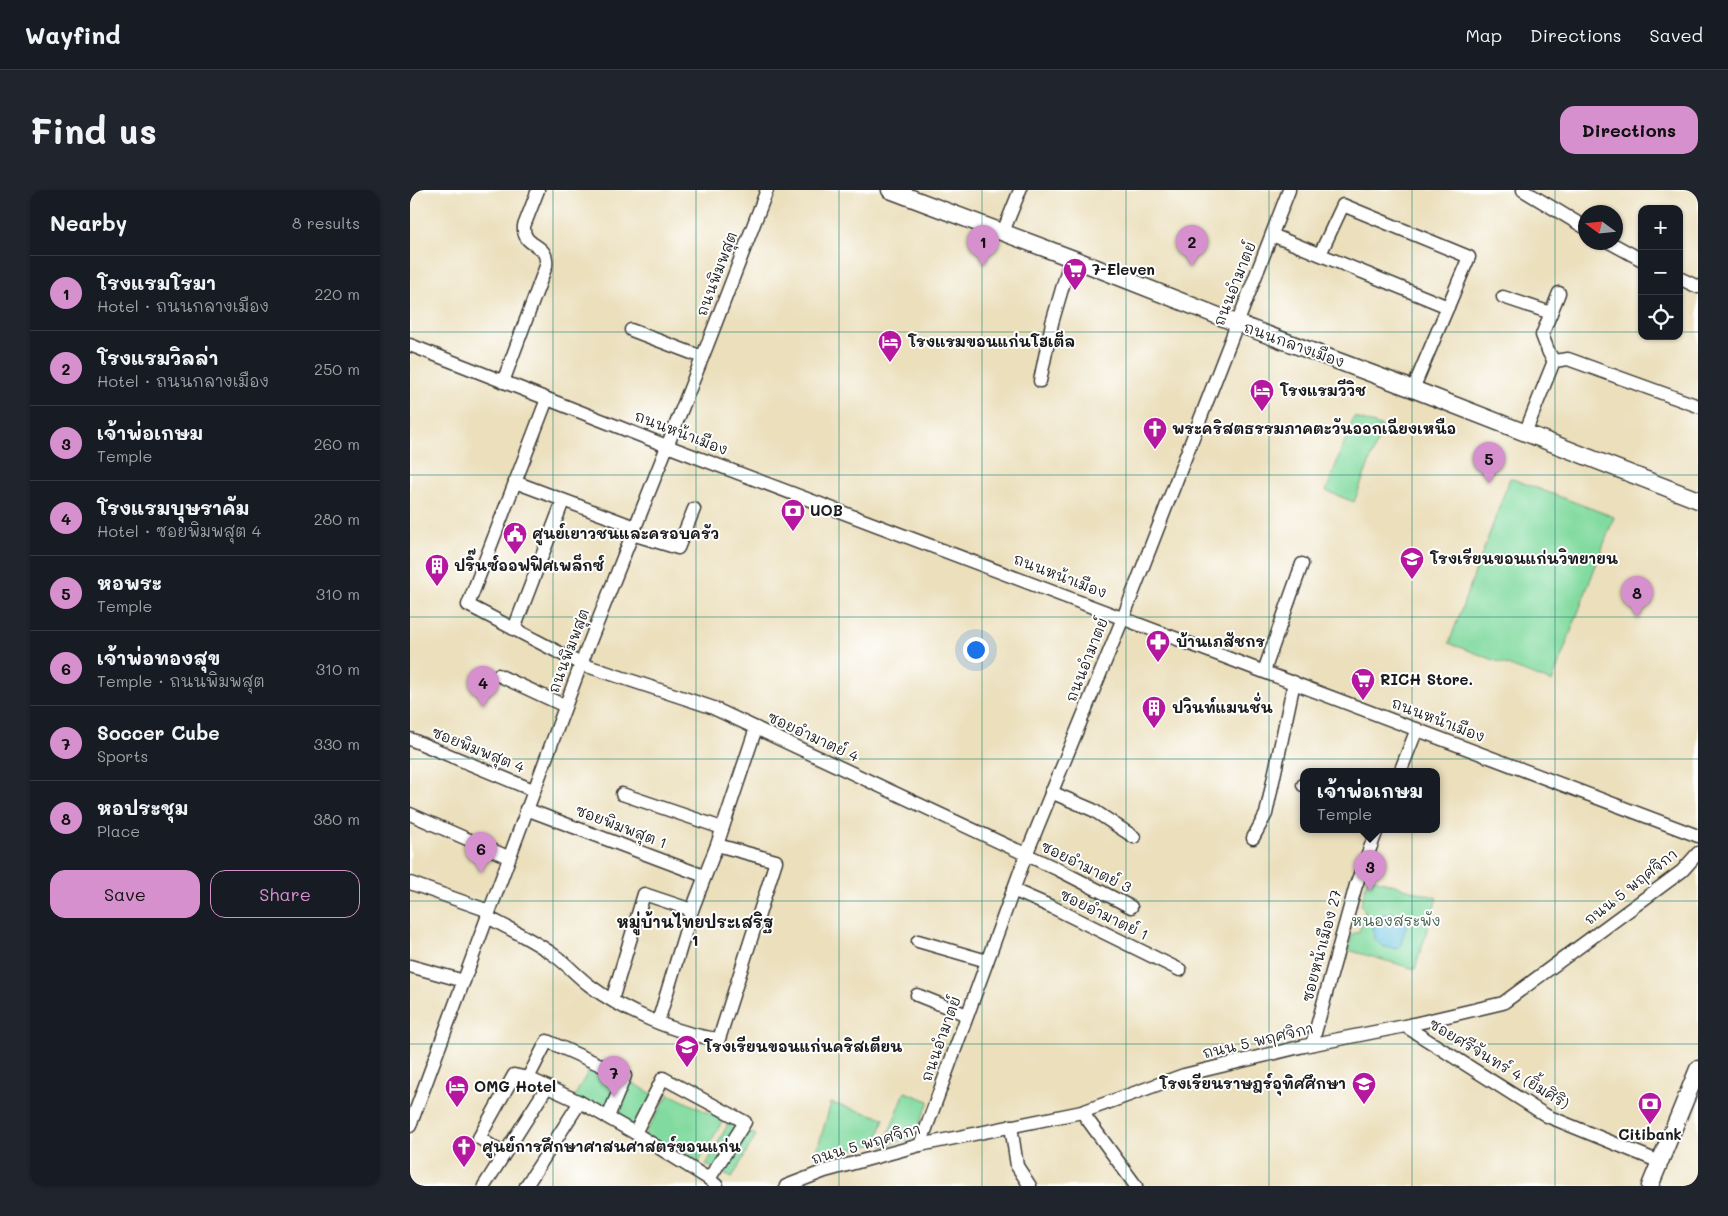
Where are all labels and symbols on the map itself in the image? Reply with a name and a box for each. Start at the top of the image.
north arrow [1578,205,1623,250]
pin: 1 [967,225,999,266]
pin: 2 [1176,225,1208,266]
street label: ถนนพิมพสุต [691,228,743,320]
street label: ถนนอำมาตย์ [1208,238,1260,329]
supermarket icon: 7-Eleven [1062,257,1088,291]
place label: 7-Eleven [1092,259,1155,279]
street label: ถนนกลางเมือง [1241,317,1348,372]
hotel icon: โรงแรมขอนแก่นโฮเต็ล [877,329,903,363]
place label: โรงแรมขอนแก่นโฮเต็ล [907,330,1075,351]
hotel icon: โรงแรมวีวิช [1249,378,1275,412]
place label: โรงแรมวีวิช [1279,378,1366,400]
street label: ถนนหน้าเมือง [632,405,731,459]
church icon: พระคริสตธรรมภาคตะวันออกเฉียงเหนือ [1142,416,1168,450]
place label: พระคริสตธรรมภาคตะวันออกเฉียงเหนือ [1172,417,1456,438]
pin: 5 [1473,442,1505,483]
bank icon: UOB [780,498,806,532]
place label: UOB [810,500,843,520]
public building icon: ศูนย์เยาวชนและครอบครัว [502,521,528,555]
place label: ศูนย์เยาวชนและครอบครัว [532,523,719,546]
school or university icon: โรงเรียนขอนแก่นวิทยายน [1399,546,1425,580]
place label: โรงเรียนขอนแก่นวิทยายน [1429,547,1619,568]
place label: ปริ๊นซ์ออฟฟิศเพล็กซ์ [454,548,605,575]
street label: ถนนหน้าเมือง [1011,548,1110,602]
building icon: ปริ๊นซ์ออฟฟิศเพล็กซ์ [424,553,450,587]
pin: 8 [1621,576,1653,617]
street label: ถนนพิมพสุต [543,605,595,697]
street label: ถนนอำมาตย์ [1060,614,1112,705]
pharmacy icon: บ้านเภสัชกร [1145,629,1171,663]
place label: บ้านเภสัชกร [1176,631,1266,651]
your location [963,637,989,663]
pin: 4 [467,666,499,707]
supermarket icon: RICH Store. [1350,667,1376,701]
place label: RICH Store. [1380,669,1473,689]
place label: ปวินท์แมนชั่น [1172,692,1273,717]
street label: ถนนหน้าเมือง [1389,692,1488,746]
building icon: ปวินท์แมนชั่น [1141,695,1167,729]
street label: ซอยอำมาตย์ 4 [765,706,862,766]
street label: ซอยพิมพสุต 4 [428,721,528,779]
street label: ซอยพิมพสุต 1 [572,799,670,855]
pin: 6 [465,832,497,873]
street label: ซอยอำมาตย์ 3 [1038,836,1135,897]
street label: ถนน 5 พฤศจิกา [1580,843,1682,930]
pin: 3 [1354,850,1386,891]
street label: ซอยอำมาตย์ 1 [1057,884,1152,944]
street label: ซอยหน้าเมือง 27 [1296,887,1346,1004]
park label: หนองสระพัง [1351,910,1441,930]
district label: หมู่บ้านไทยประเสริฐ 1 [617,911,773,950]
street label: ถนนอำมาตย์ [915,993,965,1084]
street label: ซอยศรีจันทร์ 4 (ยิ้มศิริ) [1426,1009,1576,1113]
street label: ถนน 5 พฤศจิกา [1200,1018,1315,1063]
school or university icon: โรงเรียนขอนแก่นคริสเตียน [674,1034,700,1068]
place label: โรงเรียนขอนแก่นคริสเตียน [703,1035,903,1056]
pin: 7 [598,1056,630,1097]
school or university icon: โรงเรียนราษฎร์อุทิศศึกษา [1351,1071,1377,1105]
place label: โรงเรียนราษฎร์อุทิศศึกษา [1158,1072,1346,1096]
hotel icon: OMG Hotel [444,1074,470,1108]
place label: OMG Hotel [474,1076,556,1096]
bank icon: Citibank [1637,1091,1663,1125]
street label: ถนน 5 พฤศจิกา [809,1118,923,1169]
place label: Citibank [1618,1124,1682,1144]
church icon: ศูนย์การศึกษาศาสนศาสตร์ขอนแก่น [451,1134,477,1168]
place label: ศูนย์การศึกษาศาสนศาสตร์ขอนแก่น [482,1136,742,1159]

